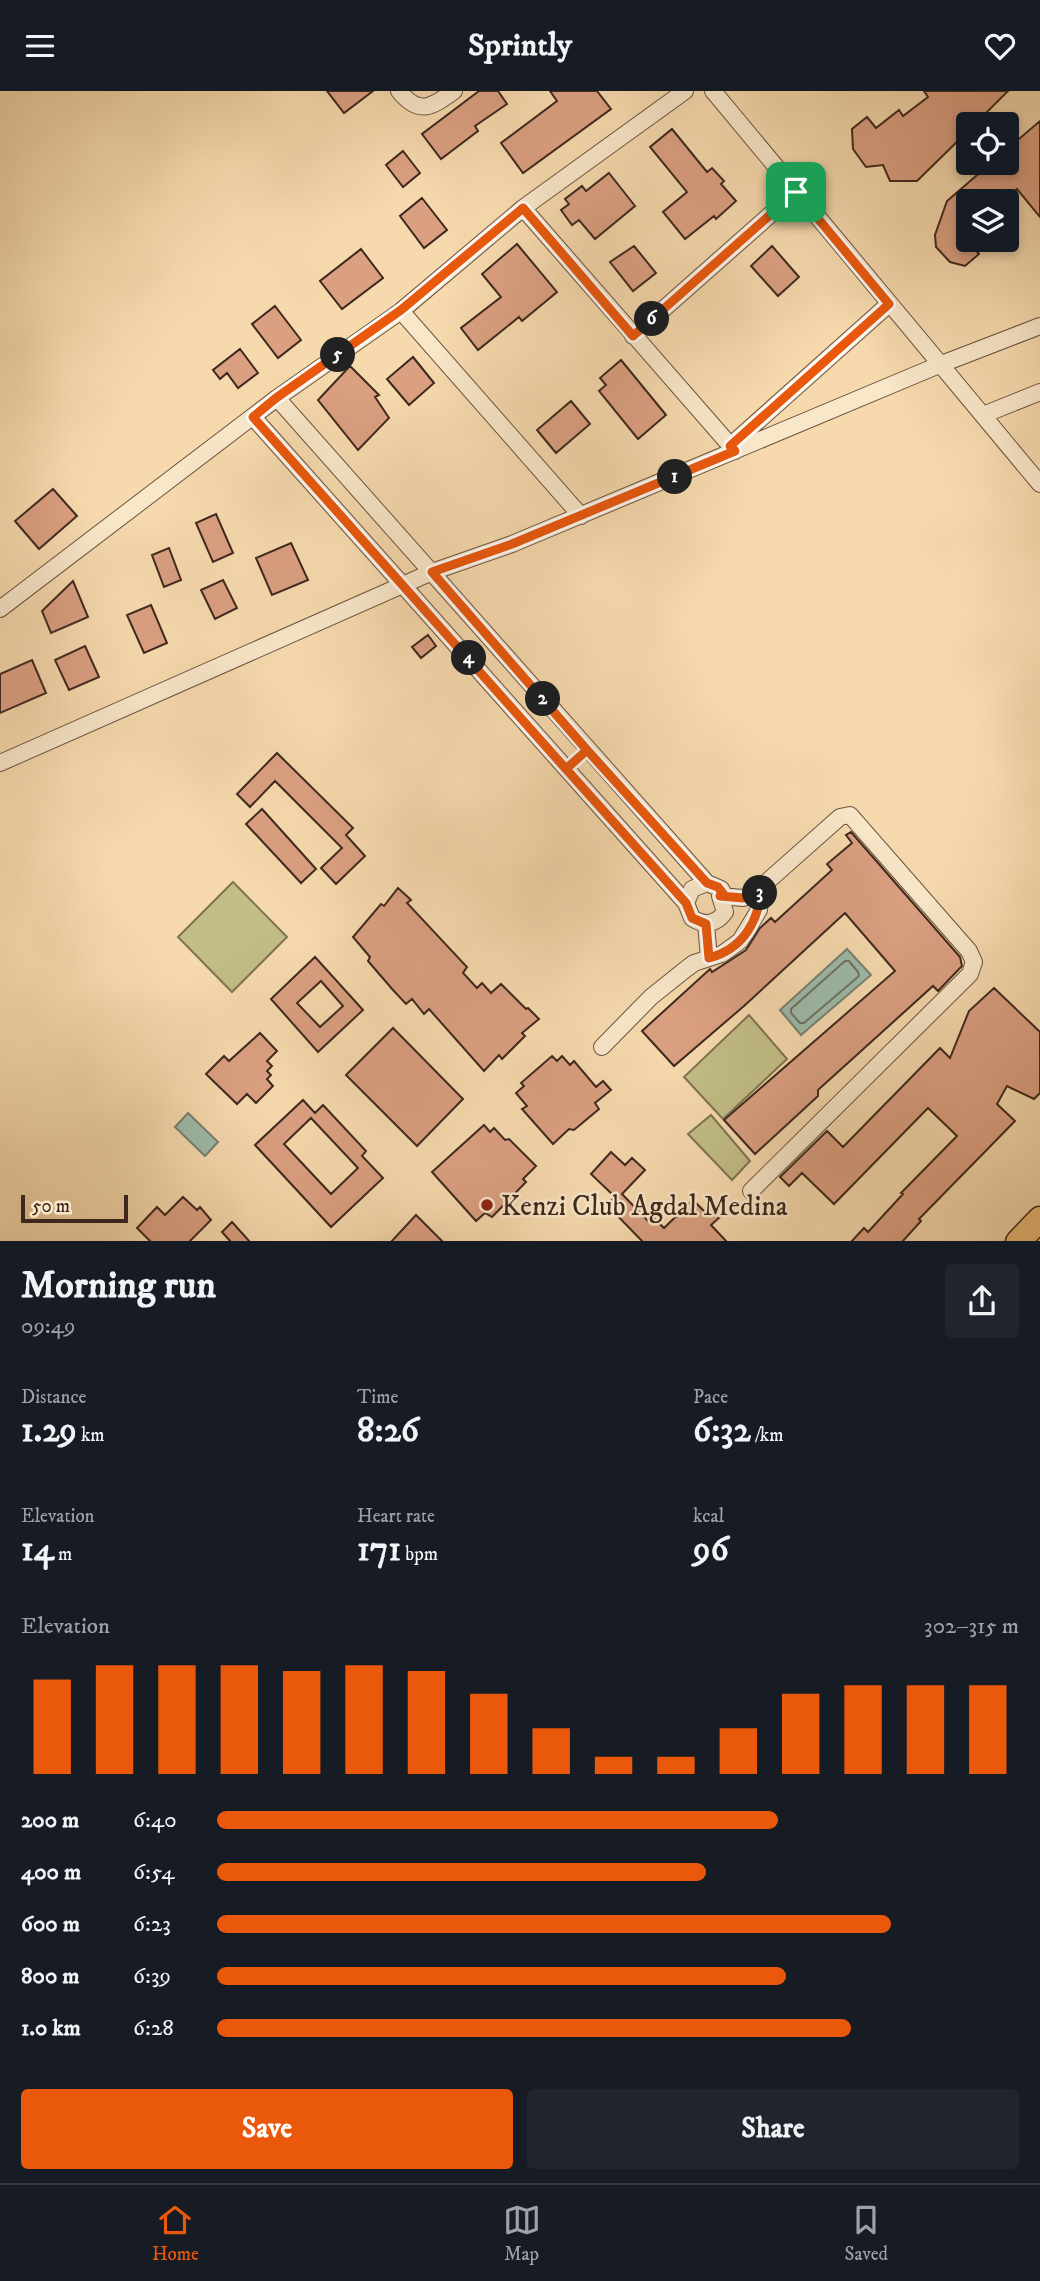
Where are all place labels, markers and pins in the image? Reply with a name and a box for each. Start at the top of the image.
pin [766,162,826,222]
pin: 6 [634,301,670,337]
pin: 5 [320,337,356,373]
pin: 1 [658,459,692,495]
pin: 4 [452,641,486,675]
pin: 2 [526,681,560,717]
pin: 3 [742,875,778,911]
place label: Kenzi Club Agdal Medina [501,1189,788,1224]
marker: Kenzi Club Agdal Medina [479,1197,495,1213]

